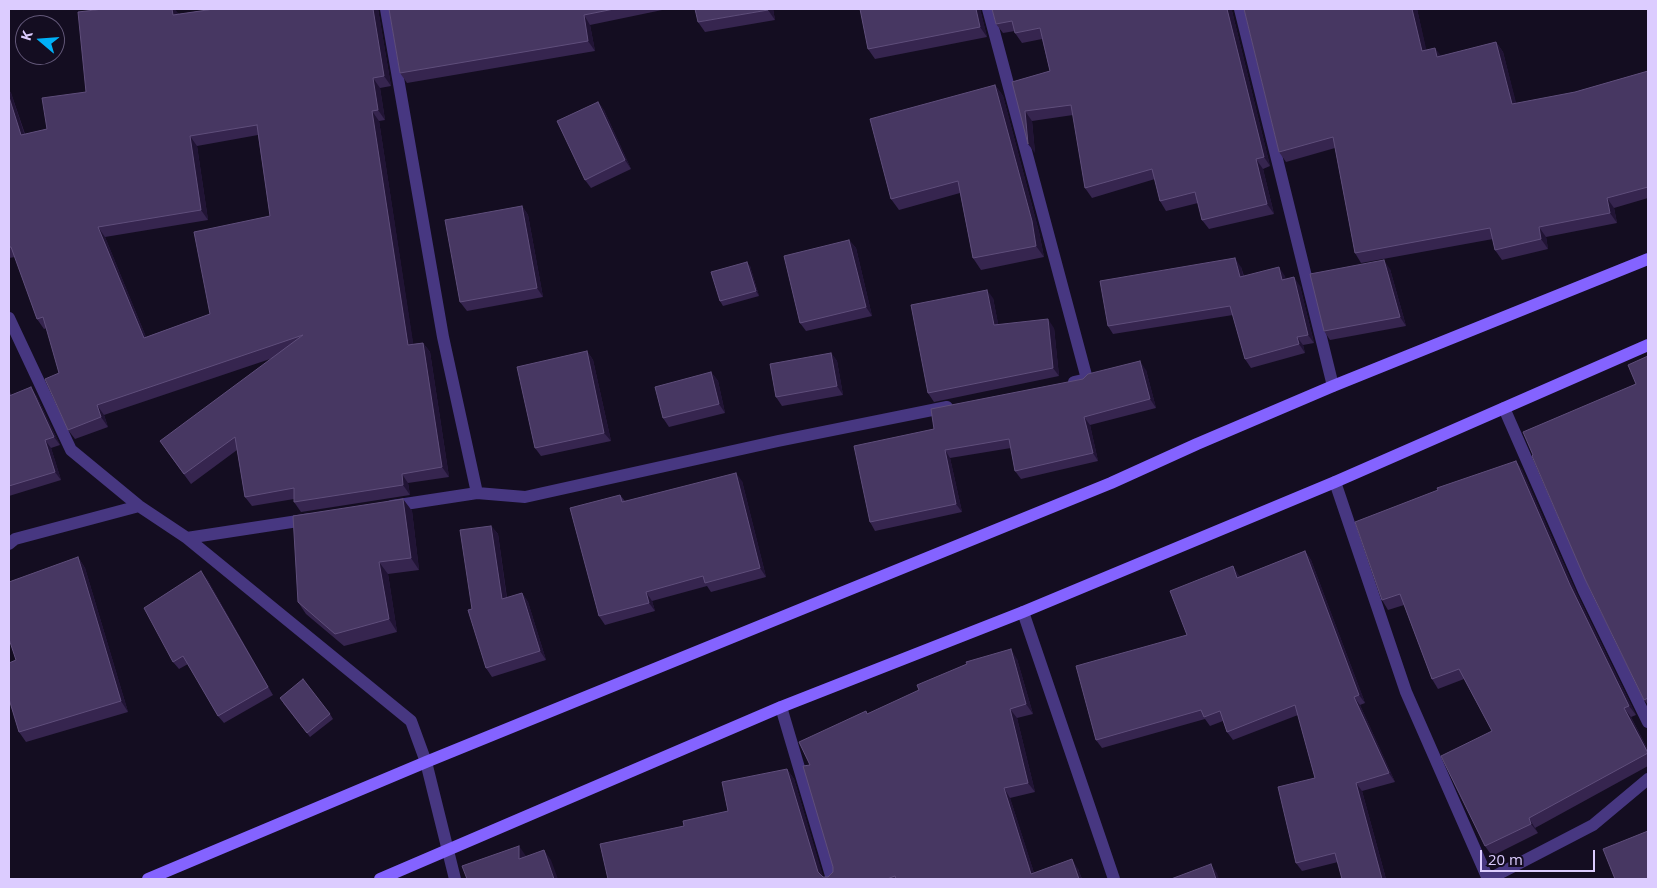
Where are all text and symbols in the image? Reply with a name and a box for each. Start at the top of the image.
north arrow [15,15,65,65]
text: K [16,28,37,43]
scale bar [1482,840,1597,872]
text: 20 m [1488,849,1523,869]

